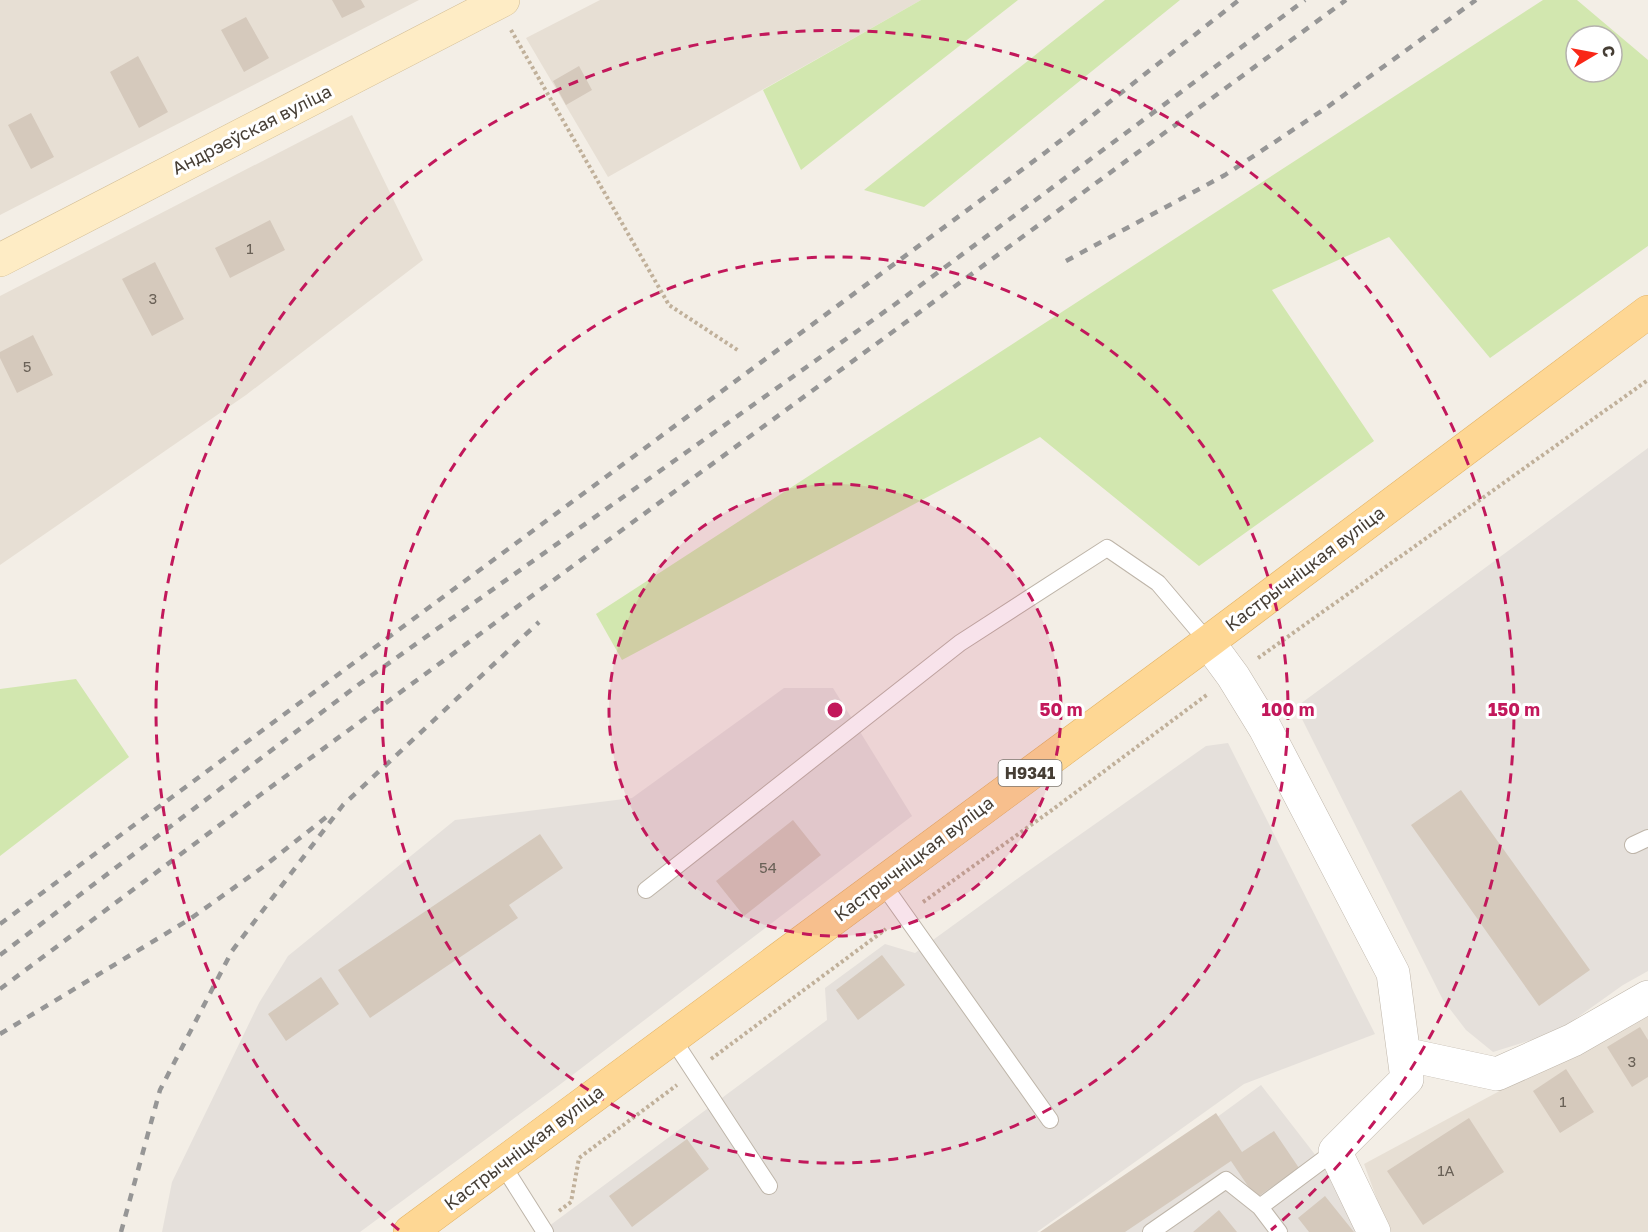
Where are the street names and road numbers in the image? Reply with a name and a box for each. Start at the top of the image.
street label: Андрэеўская вуліца [168,79,335,179]
street label: Кастрычніцкая вуліца [1220,501,1388,635]
road number: Н9341 [998,760,1062,786]
street label: Кастрычніцкая вуліца [829,791,997,925]
street label: Кастрычніцкая вуліца [439,1080,607,1214]

